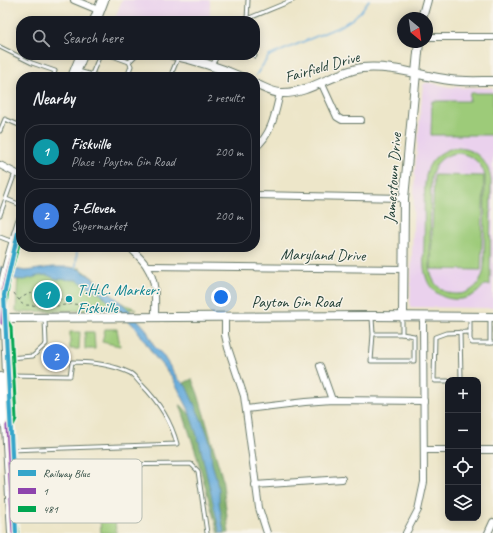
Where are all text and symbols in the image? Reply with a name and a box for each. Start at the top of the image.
north arrow [397,12,433,48]
search box [16,16,260,60]
icon: search [30,27,52,49]
text: Search here [62,29,123,48]
street label: Fairfield Drive [282,46,363,87]
text: Nearby [32,88,75,109]
text: 2 results [206,90,244,106]
street label: Jamestown Drive [380,130,406,225]
text: Fiskville [71,135,110,154]
text: 1 [43,144,49,160]
text: 200 m [215,144,243,160]
text: Place · Payton Gin Road [71,154,175,170]
text: 7-Eleven [71,199,115,218]
text: 2 [43,208,49,224]
text: 200 m [215,208,243,224]
text: Supermarket [71,218,126,234]
street label: Maryland Drive [280,244,367,266]
pin: 1 [34,280,60,310]
place label: T.H.C. Marker: Fiskville [77,280,160,318]
your location [211,287,231,307]
street label: Payton Gin Road [251,292,343,312]
marker: T.H.C. Marker: Fiskville [64,294,74,304]
pin: 2 [43,342,69,372]
map controls [445,377,481,521]
button: + [445,377,481,413]
button: − [445,413,481,449]
button: locate [445,449,481,485]
legend [10,459,142,523]
text: Railway Blue [43,466,91,480]
text: 1 [43,484,49,498]
button: layers [445,485,481,521]
text: 481 [43,502,59,516]

